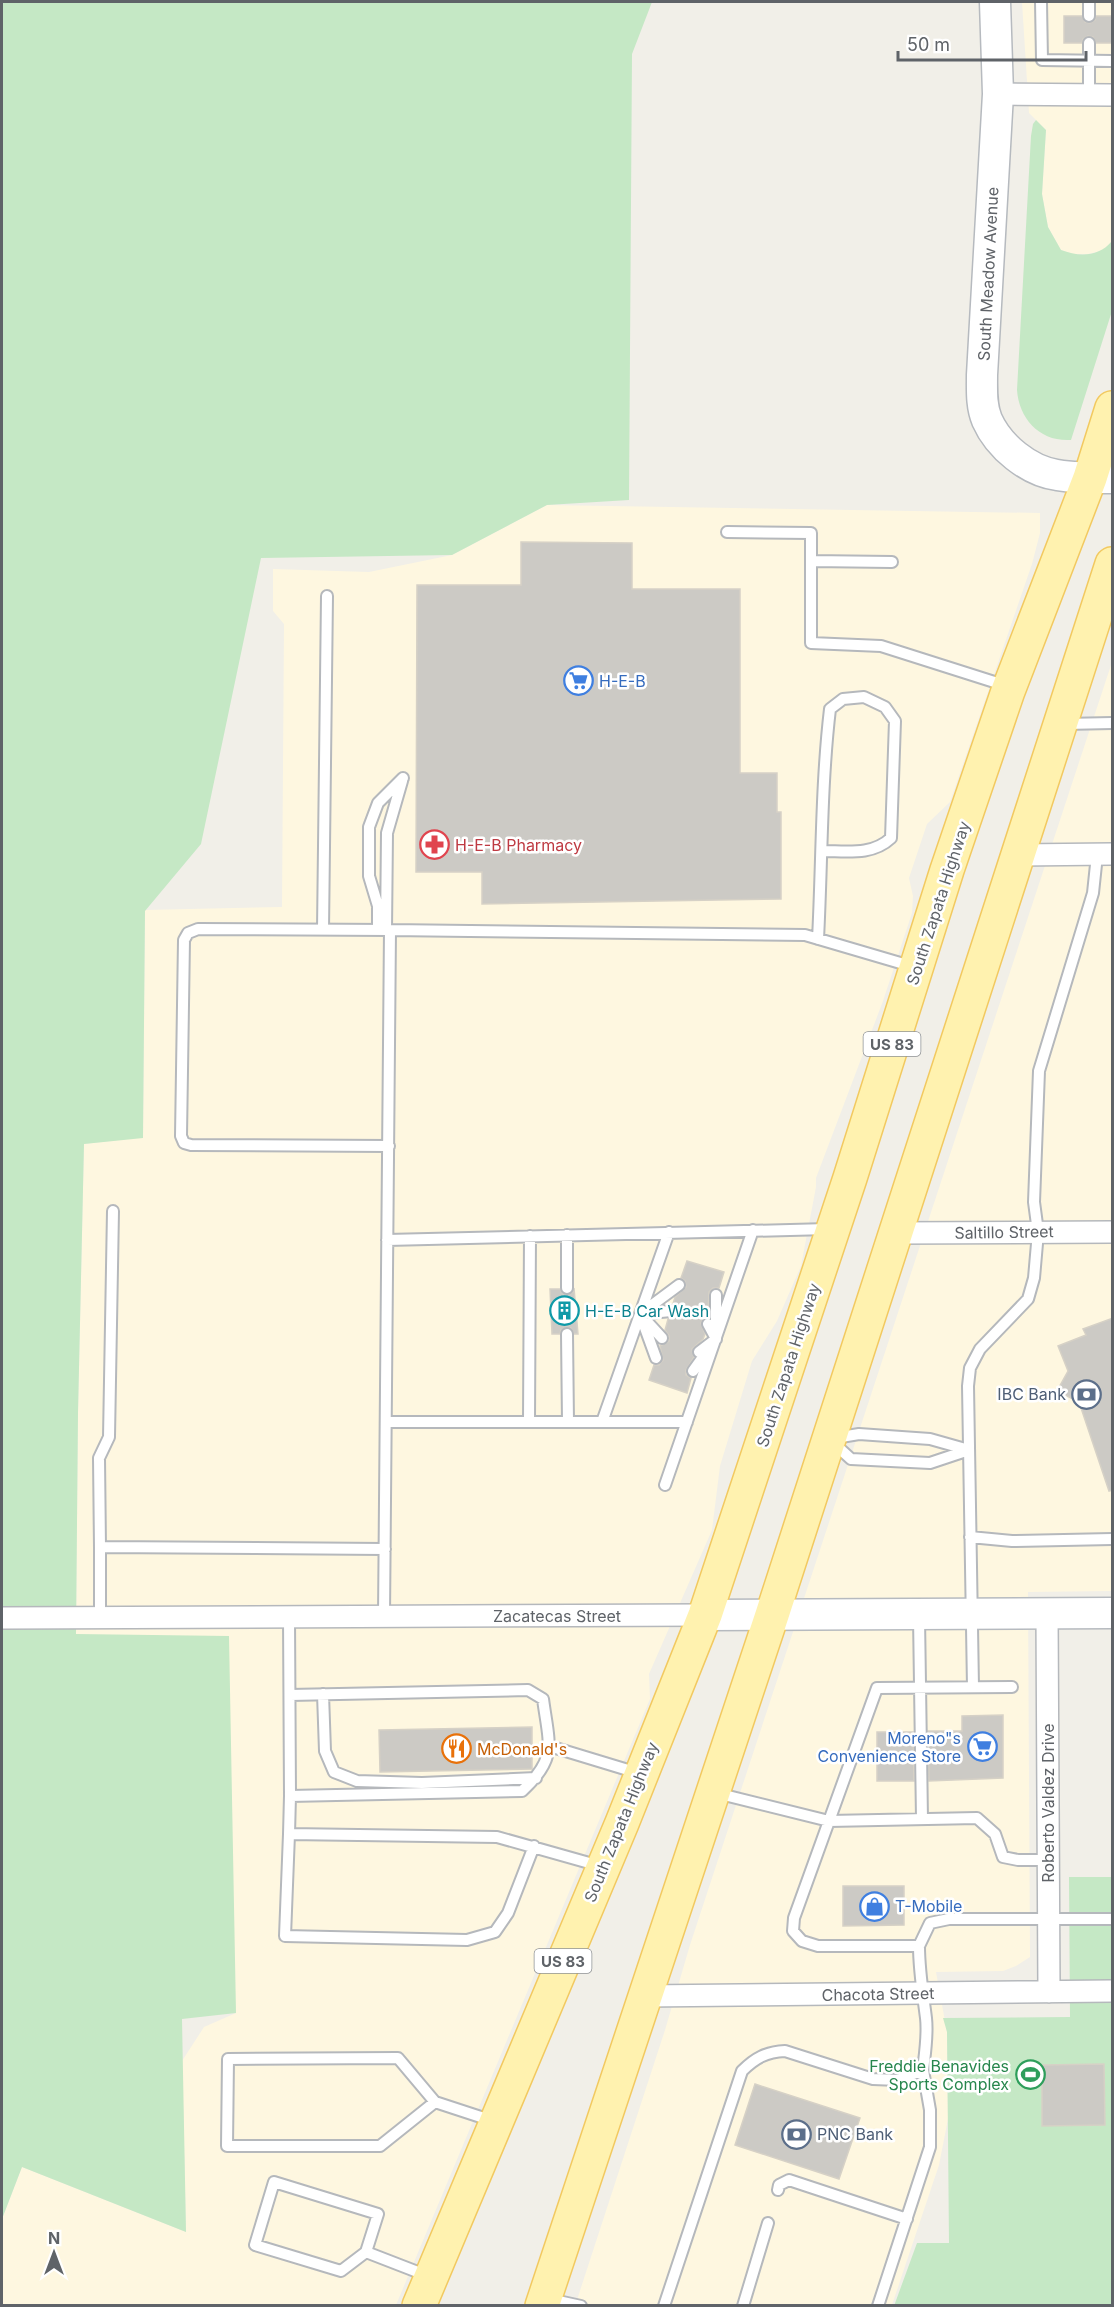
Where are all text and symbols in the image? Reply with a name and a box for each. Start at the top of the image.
scale bar [898,24,1086,62]
text: 50 m [907,34,950,55]
street label: South Meadow Avenue [973,186,1003,362]
supermarket icon: H-E-B [562,665,594,697]
place label: H-E-B [599,671,646,691]
street label: South Zapata Highway [902,819,974,987]
pharmacy icon: H-E-B Pharmacy [418,829,450,861]
place label: H-E-B Pharmacy [455,835,582,855]
road number: US 83 [864,1032,920,1056]
street label: Saltillo Street [954,1221,1054,1243]
street label: South Zapata Highway [752,1281,824,1449]
building icon: H-E-B Car Wash [548,1295,580,1327]
place label: H-E-B Car Wash [585,1301,709,1321]
bank icon: IBC Bank [1071,1378,1103,1410]
place label: IBC Bank [997,1384,1066,1404]
street label: Zacatecas Street [493,1606,621,1626]
street label: Roberto Valdez Drive [1038,1723,1058,1883]
place label: Moreno"s Convenience Store [817,1728,961,1766]
supermarket icon: Moreno"s Convenience Store [966,1731,998,1763]
restaurant icon: McDonald's [440,1733,472,1765]
place label: McDonald's [477,1739,567,1759]
street label: South Zapata Highway [580,1739,662,1905]
shop icon: T-Mobile [858,1890,890,1922]
place label: T-Mobile [895,1896,962,1916]
road number: US 83 [534,1949,592,1973]
street label: Chacota Street [821,1983,935,2005]
place label: Freddie Benavides Sports Complex [869,2056,1009,2094]
sports icon: Freddie Benavides Sports Complex [1014,2059,1046,2091]
bank icon: PNC Bank [780,2118,812,2150]
place label: PNC Bank [817,2124,893,2144]
north arrow [24,2223,84,2283]
text: N [48,2228,60,2248]

